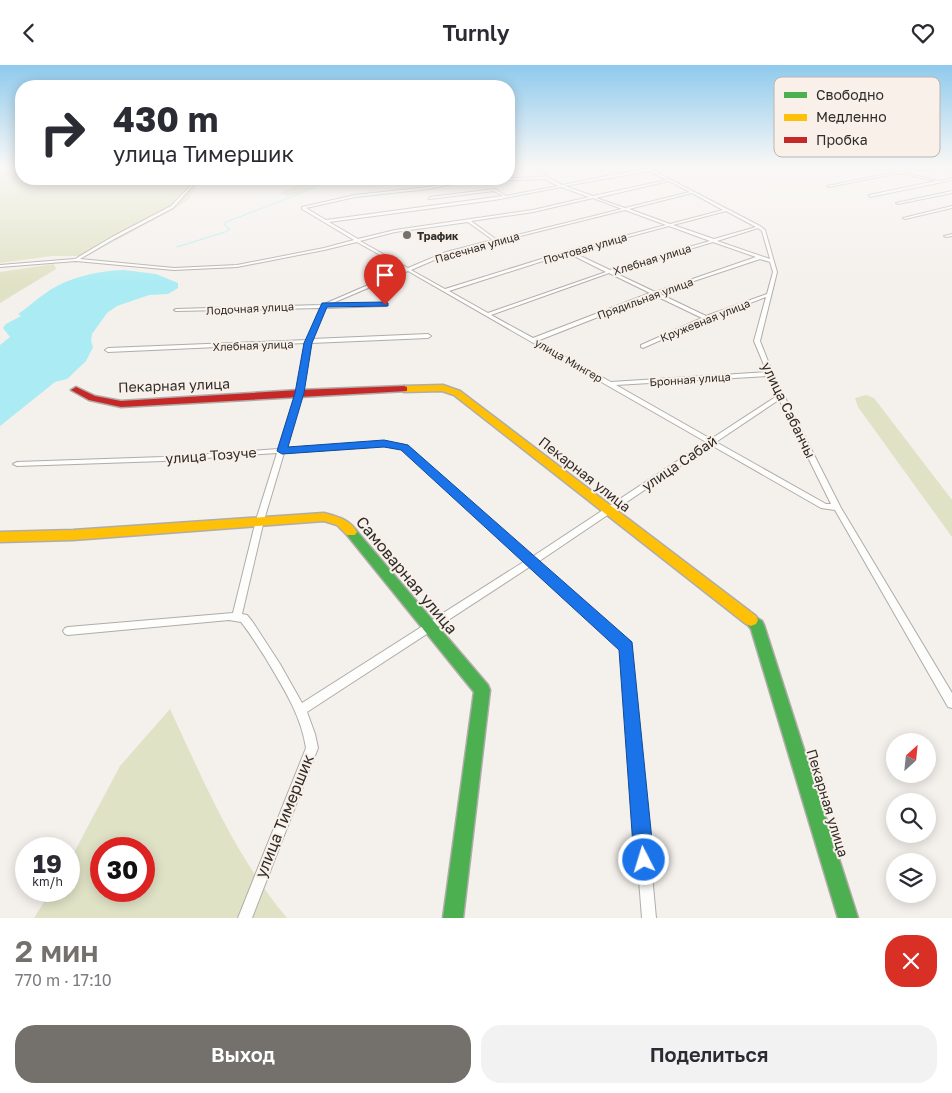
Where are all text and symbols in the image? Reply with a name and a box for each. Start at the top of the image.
icon: back [15,19,43,47]
text: Turnly [443,19,509,46]
icon: heart [909,19,937,47]
legend [774,77,940,157]
text: Свободно [816,86,884,103]
text: 430 m [113,98,218,140]
icon: right [30,100,95,165]
text: Медленно [816,108,887,125]
text: Пробка [816,131,868,148]
text: улица Тимершик [113,140,294,167]
marker: Трафик [401,229,413,241]
place label: Трафик [417,229,459,242]
street label: Пасечная улица [433,229,521,265]
street label: Почтовая улица [542,230,628,266]
street label: Хлебная улица [611,241,693,277]
pin [364,254,406,305]
icon: arrive [371,261,399,289]
street label: Прядильная улица [595,275,695,321]
street label: Кружевная улица [658,296,752,344]
street label: Лодочная улица [206,299,294,317]
street label: улица Мингер [533,335,605,385]
street label: Хлебная улица [212,337,294,353]
street label: улица Сабанчы [758,359,820,461]
street label: Бронная улица [649,370,731,388]
street label: Пекарная улица [118,375,230,395]
street label: улица Сабай [638,432,720,494]
street label: Пекарная улица [536,433,634,515]
street label: улица Тозуче [165,443,257,467]
street label: Самоварная улица [352,512,462,638]
north arrow [886,733,936,783]
map controls [886,733,936,903]
street label: Пекарная улица [803,747,853,859]
street label: улица Тимершик [250,751,318,881]
button: search [886,793,936,843]
position arrow [617,833,669,885]
speed limit sign: 30 [90,837,155,902]
text: 19 [33,848,62,879]
button: layers [886,853,936,903]
text: km/h [32,874,63,889]
text: 2 мин [15,933,99,969]
button: close [885,935,937,987]
text: 770 m · 17:10 [15,970,112,990]
button: Выход [15,1025,471,1083]
button: Поделиться [481,1025,937,1083]

